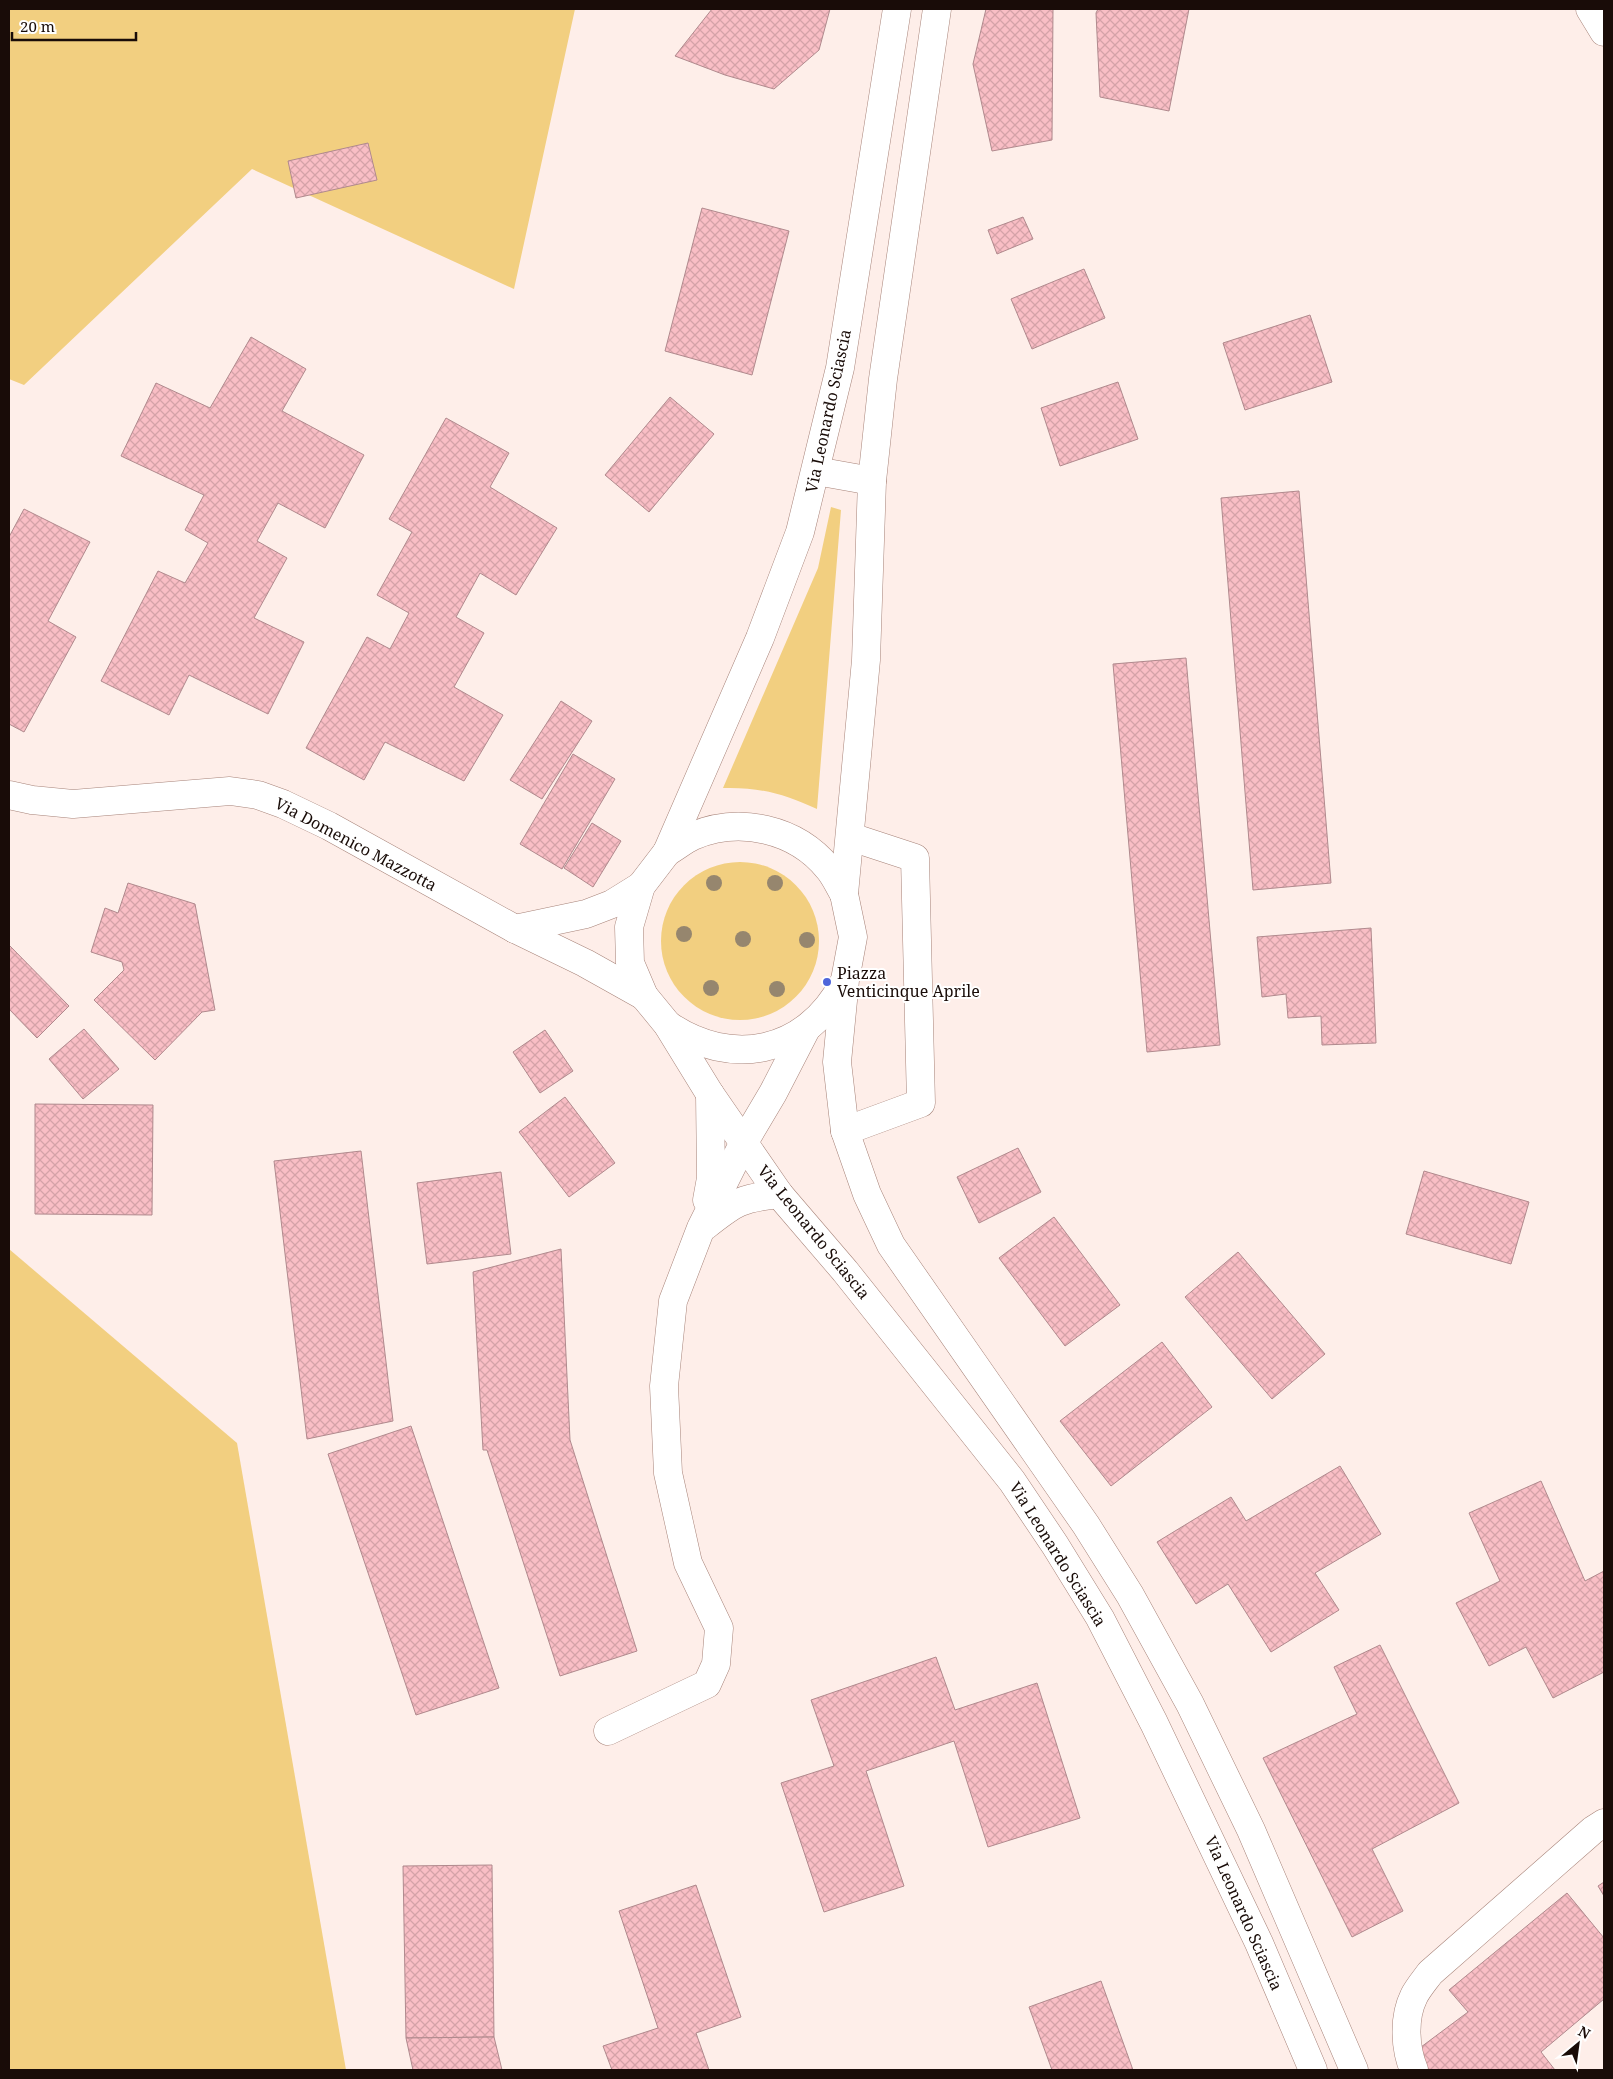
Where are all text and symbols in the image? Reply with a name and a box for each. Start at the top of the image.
scale bar [12,10,136,42]
text: 20 m [20,16,55,36]
street label: Via Leonardo Sciascia [800,327,856,495]
street label: Via Domenico Mazzotta [271,792,441,896]
place label: Piazza Venticinque Aprile [837,962,980,1002]
marker: Piazza Venticinque Aprile [821,976,833,988]
street label: Via Leonardo Sciascia [753,1160,875,1304]
street label: Via Leonardo Sciascia [1004,1477,1112,1631]
street label: Via Leonardo Sciascia [1200,1832,1288,1994]
north arrow [1553,2019,1603,2069]
text: N [1575,2021,1594,2043]

